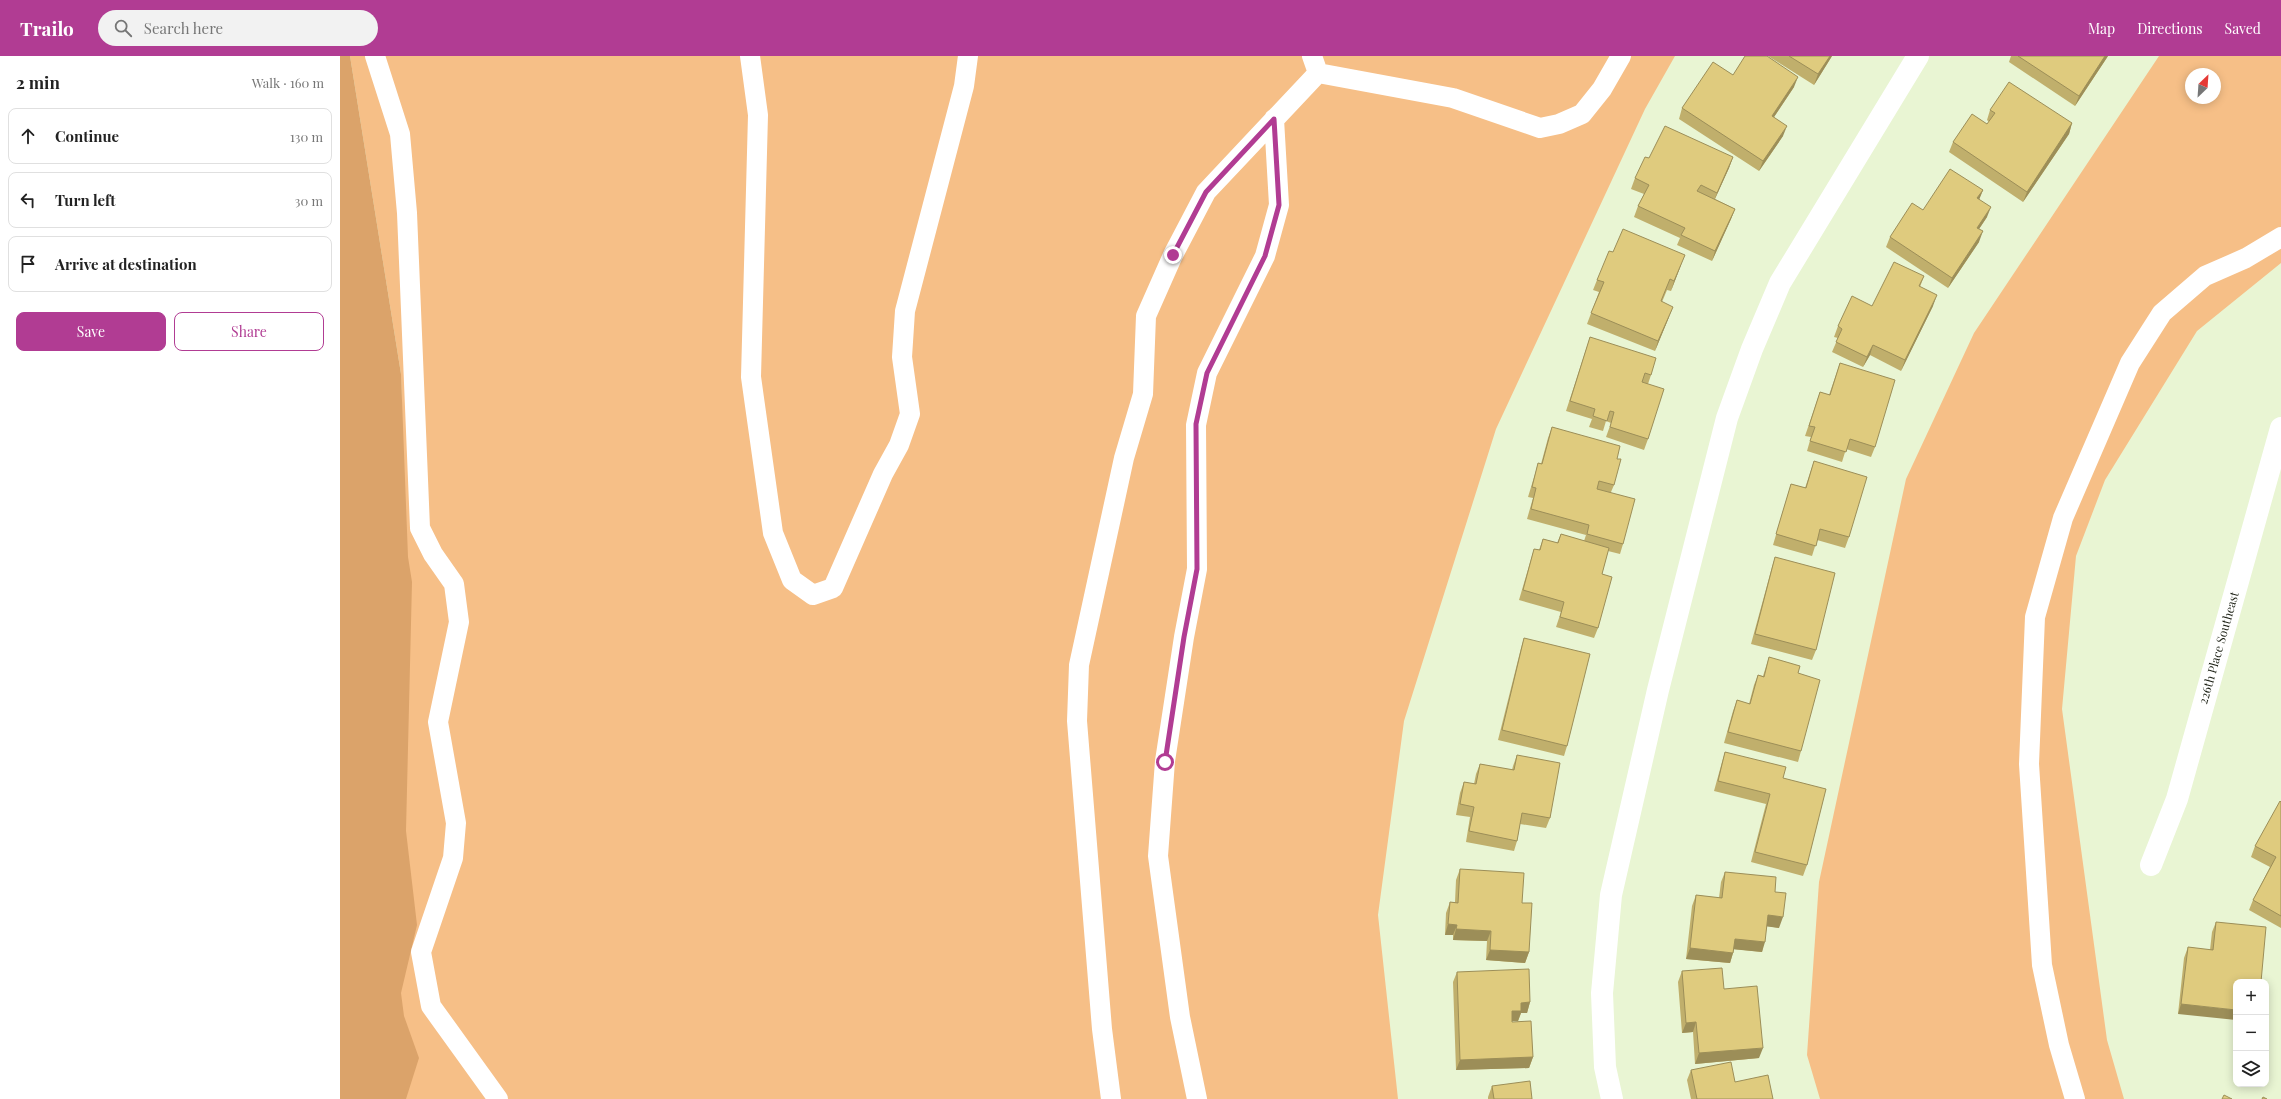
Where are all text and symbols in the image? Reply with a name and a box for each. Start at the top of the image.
search box [98,10,378,46]
text: Trailo [20,15,74,41]
icon: search [112,17,134,39]
text: Search here [144,18,223,38]
text: Map [2088,19,2115,38]
text: Directions [2137,19,2203,38]
text: Saved [2225,19,2261,38]
north arrow [2185,68,2221,104]
text: 2 min [16,71,60,93]
text: Walk · 160 m [252,74,324,91]
icon: ahead [17,125,39,147]
text: Continue [55,126,119,146]
text: 130 m [290,128,323,145]
icon: left [17,189,39,211]
text: Turn left [55,190,116,210]
text: 30 m [295,192,323,209]
route end [1164,246,1182,264]
icon: arrive [17,253,39,275]
text: Arrive at destination [55,254,197,274]
button: Save [16,312,166,351]
button: Share [174,312,324,351]
street label: 226th Place Southeast [2194,589,2242,706]
route start [1156,753,1174,771]
map controls [2233,979,2269,1087]
button: + [2233,979,2269,1015]
button: − [2233,1015,2269,1051]
button: layers [2233,1051,2269,1087]

